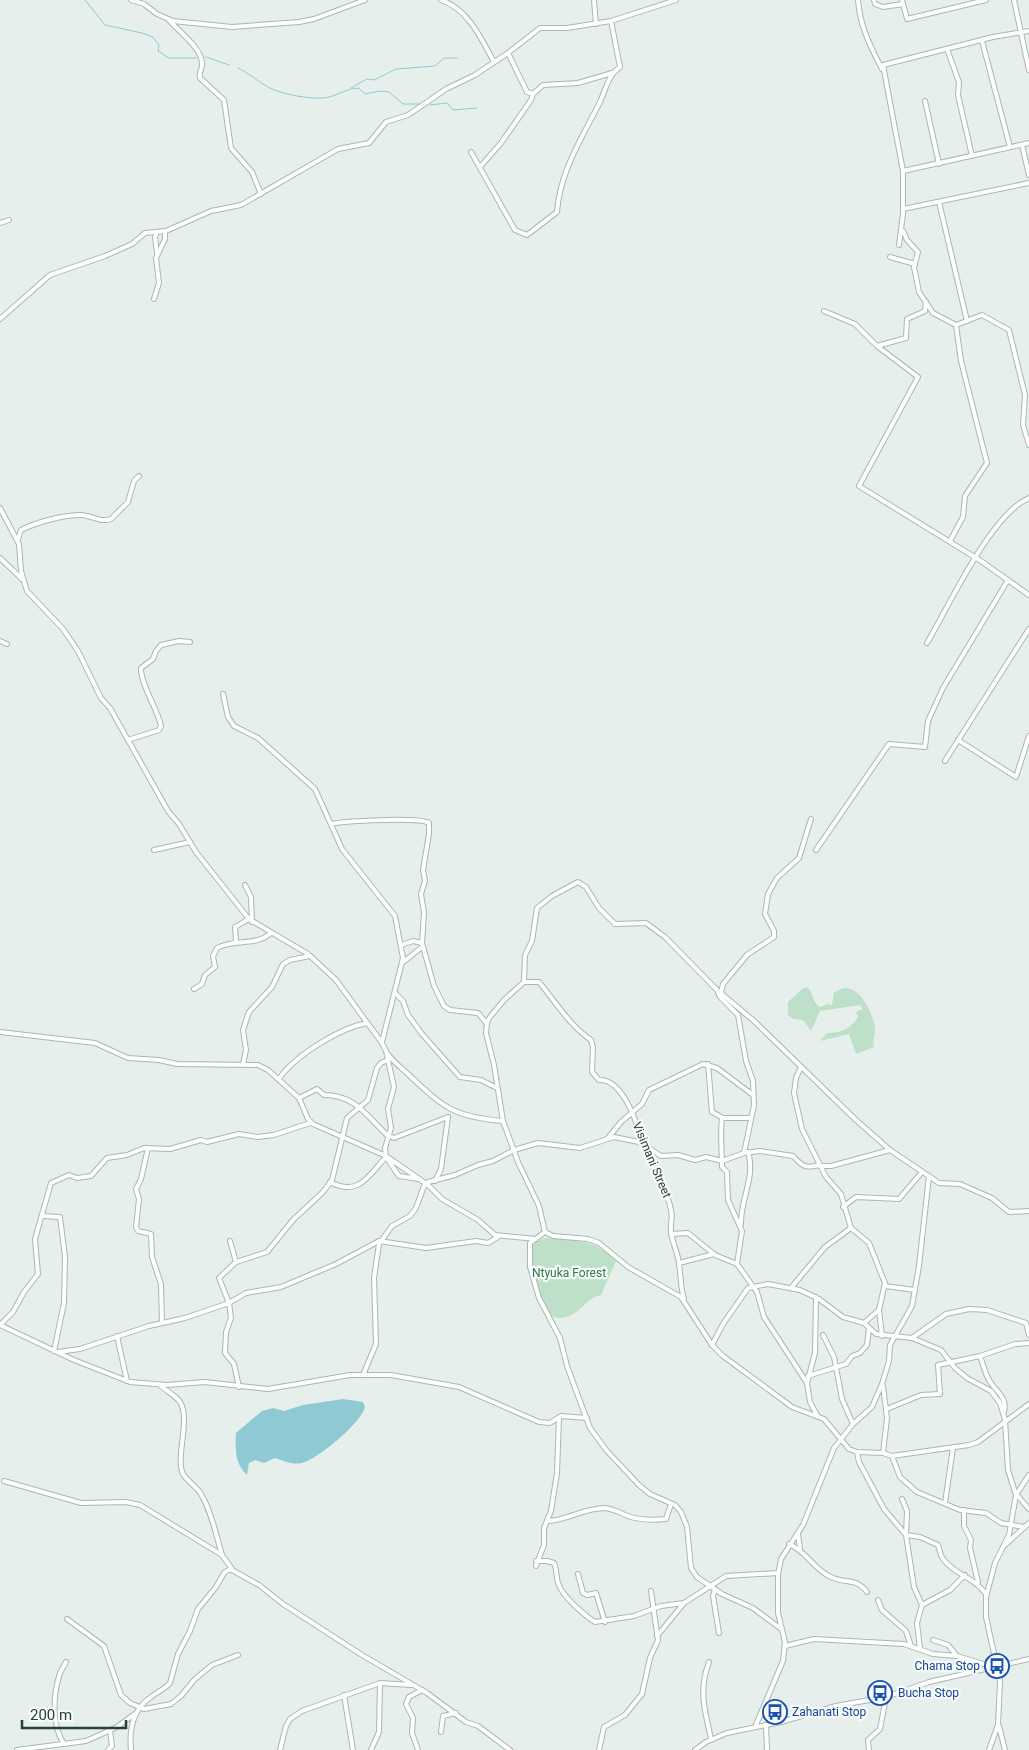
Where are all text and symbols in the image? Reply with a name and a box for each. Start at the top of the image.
street label: Visimani Street [630,1120,674,1200]
park label: Ntyuka Forest [532,1266,606,1280]
bus stop icon: Chama Stop [984,1653,1010,1679]
place label: Chama Stop [915,1659,980,1673]
bus stop icon: Bucha Stop [867,1680,893,1706]
place label: Bucha Stop [898,1686,959,1700]
scale bar [22,1698,126,1730]
bus stop icon: Zahanati Stop [762,1699,788,1725]
place label: Zahanati Stop [792,1705,867,1719]
text: 200 m [30,1706,72,1724]

